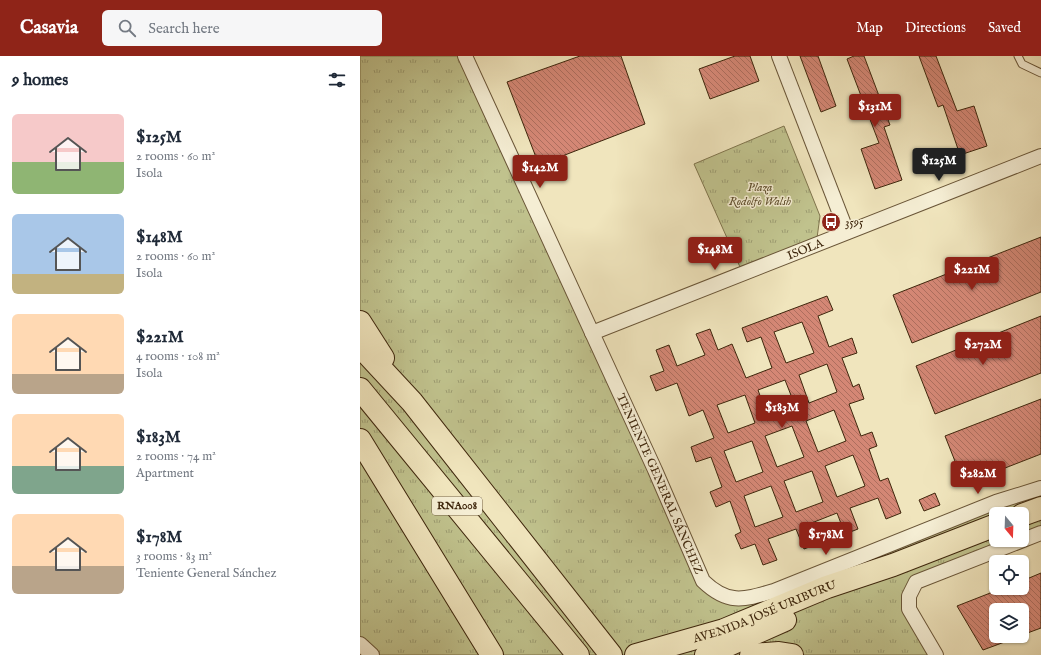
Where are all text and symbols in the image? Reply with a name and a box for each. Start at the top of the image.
search box [102,10,382,46]
text: Casavia [20,16,78,40]
icon: search [116,17,138,39]
text: Search here [148,19,220,38]
text: Map [856,19,883,37]
text: Directions [905,19,966,37]
text: Saved [988,19,1021,37]
icon: filters [326,69,348,91]
text: 9 homes [12,70,68,91]
pin: $131M [847,94,903,128]
text: $131M [858,98,892,115]
text: $125M [136,127,182,148]
icon: home [44,130,92,178]
text: 2 rooms · 60 m² [136,148,215,165]
pin: $125M [911,148,967,182]
text: $125M [921,152,957,169]
pin: $142M [512,155,568,189]
text: $142M [522,159,558,176]
text: Isola [136,165,162,182]
park label: Plaza Rodolfo Walsh [729,180,791,209]
bus stop icon: 3595 [820,211,842,233]
place label: 3595 [845,215,864,230]
text: $148M [136,227,183,248]
icon: home [44,230,92,278]
street label: ISOLA [785,235,826,263]
pin: $148M [687,237,743,271]
text: $148M [697,241,733,258]
text: 2 rooms · 60 m² [136,248,215,265]
pin: $221M [944,257,1000,291]
text: $221M [954,261,990,278]
text: Isola [136,265,162,282]
text: $221M [136,327,184,348]
icon: home [44,330,92,378]
pin: $272M [955,332,1011,366]
text: $272M [964,336,1002,353]
text: 4 rooms · 108 m² [136,348,220,365]
text: Isola [136,365,162,382]
street label: TENIENTE GENERAL SÁNCHEZ [613,391,707,577]
pin: $183M [754,395,810,429]
text: $183M [765,399,799,416]
text: $183M [136,427,181,448]
icon: home [44,430,92,478]
text: 2 rooms · 74 m² [136,448,216,465]
pin: $282M [950,461,1006,495]
text: Apartment [136,465,194,482]
text: $282M [960,465,996,482]
road number: RNA008 [432,497,482,515]
north arrow [989,507,1029,547]
map controls [989,507,1029,643]
pin: $178M [798,522,854,556]
text: $178M [808,526,844,543]
text: $178M [136,527,182,548]
icon: home [44,530,92,578]
text: 3 rooms · 83 m² [136,548,212,565]
button: locate [989,555,1029,595]
text: Teniente General Sánchez [136,565,276,582]
street label: AVENIDA JOSÉ URIBURU [690,577,839,646]
button: layers [989,603,1029,643]

